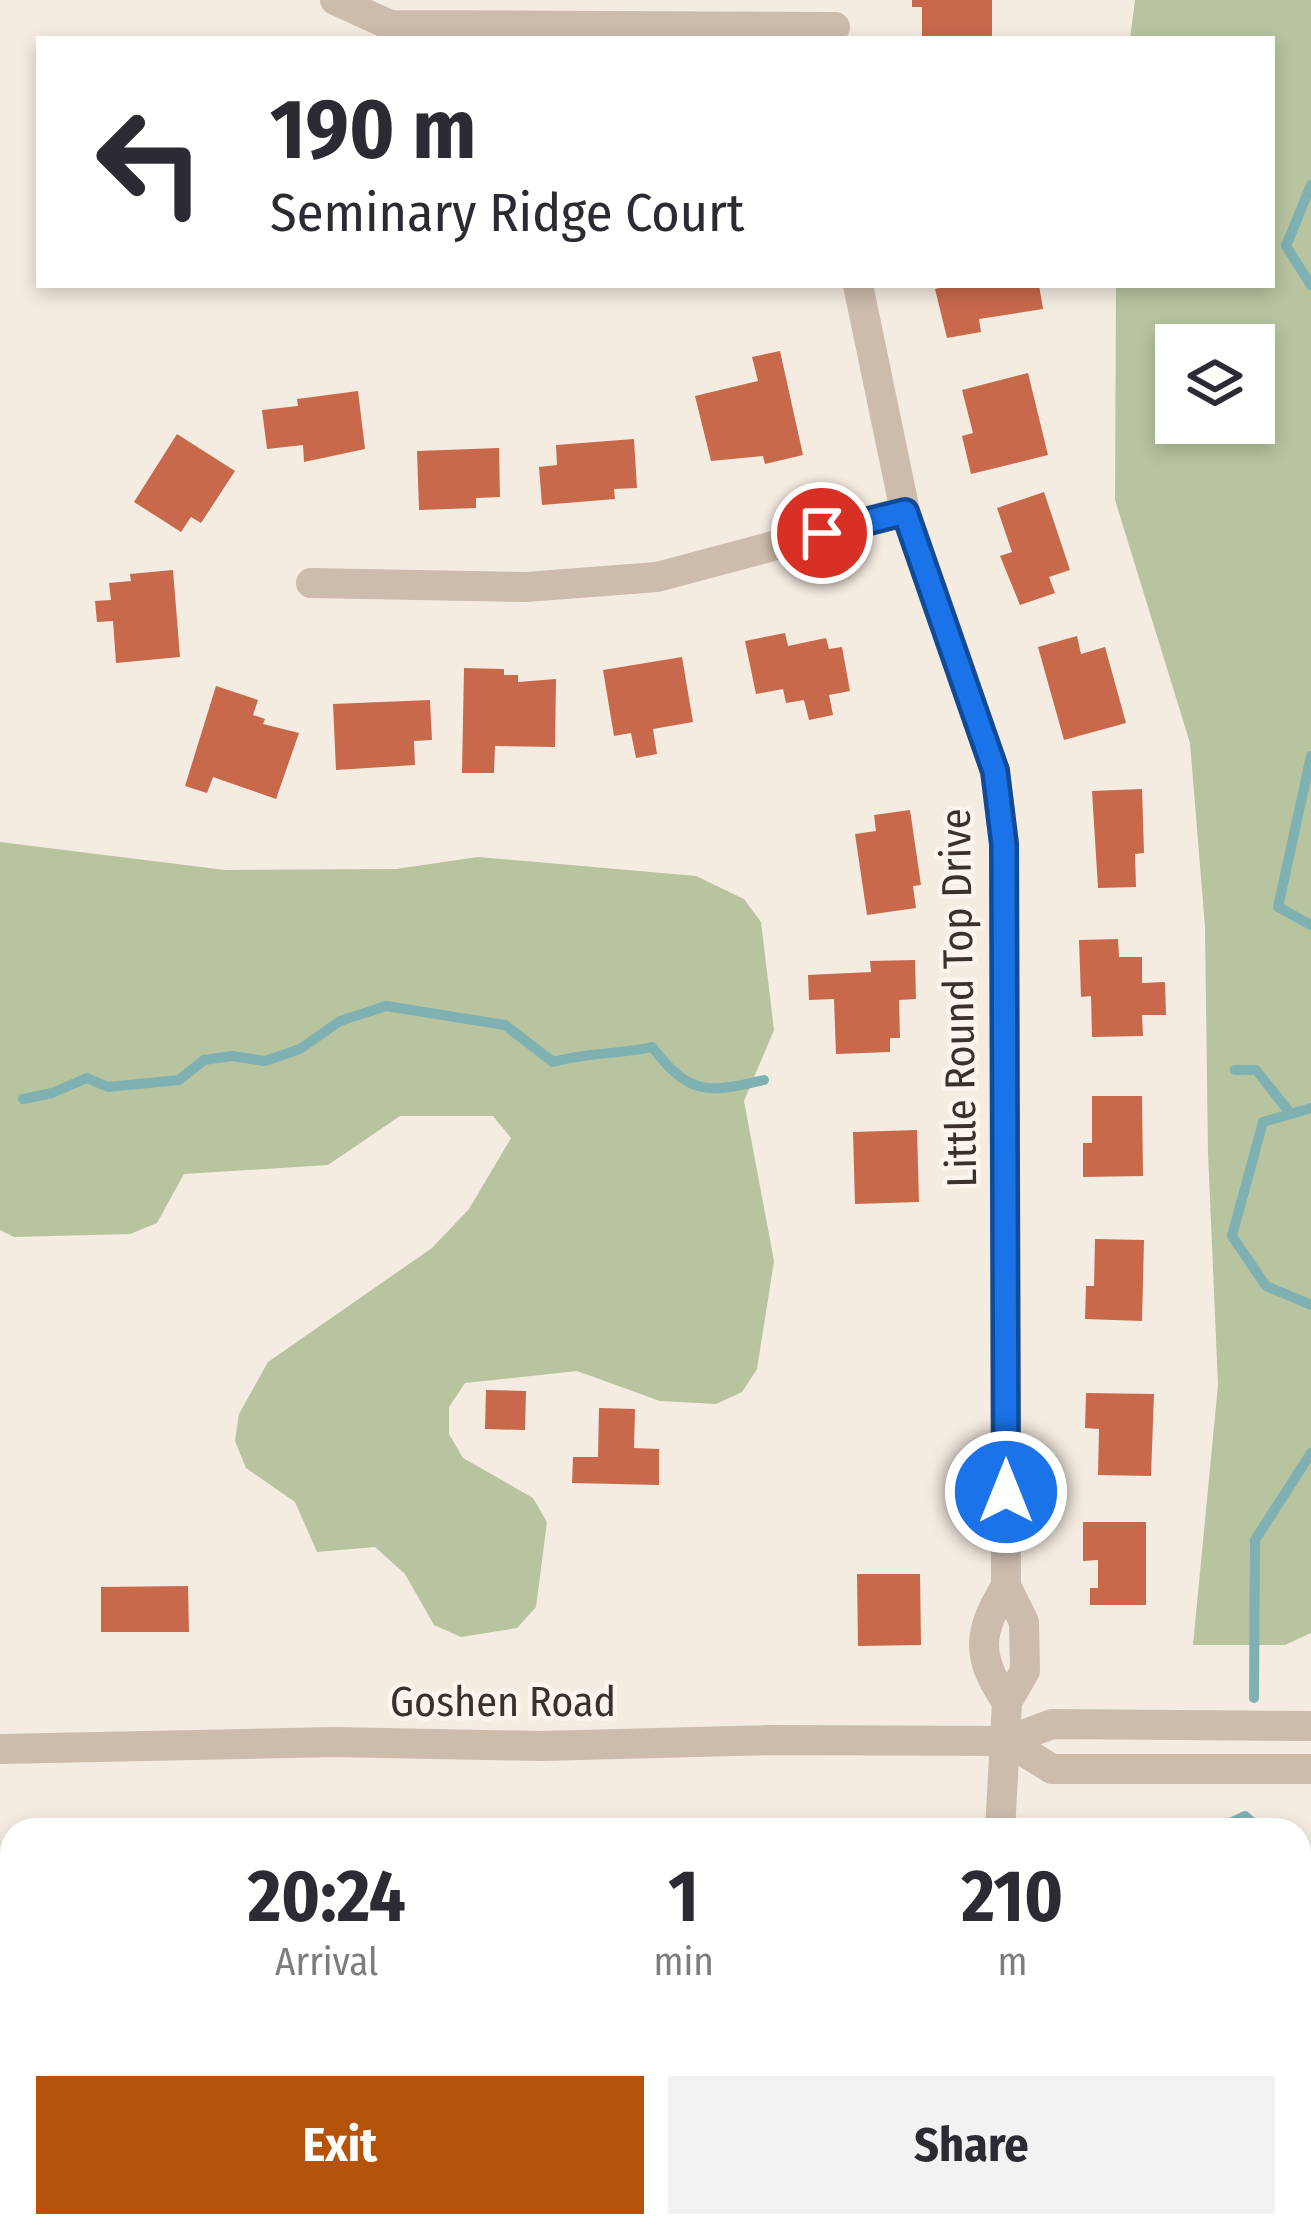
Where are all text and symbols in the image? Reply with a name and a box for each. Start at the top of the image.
text: 190 m [270,79,476,180]
icon: left [72,84,228,240]
text: Seminary Ridge Court [270,181,745,245]
map controls [1155,324,1275,444]
button: layers [1155,324,1275,444]
pin [771,482,873,584]
icon: arrive [789,500,855,566]
street label: Little Round Top Drive [931,808,987,1188]
position arrow [943,1429,1069,1555]
street label: Goshen Road [390,1677,616,1727]
text: 20:24 [248,1854,406,1940]
text: 1 [668,1854,699,1940]
text: 210 [961,1854,1063,1940]
text: Arrival [275,1939,378,1985]
text: min [653,1939,714,1985]
text: m [997,1939,1027,1985]
button: Exit [36,2076,644,2214]
button: Share [668,2076,1275,2214]

